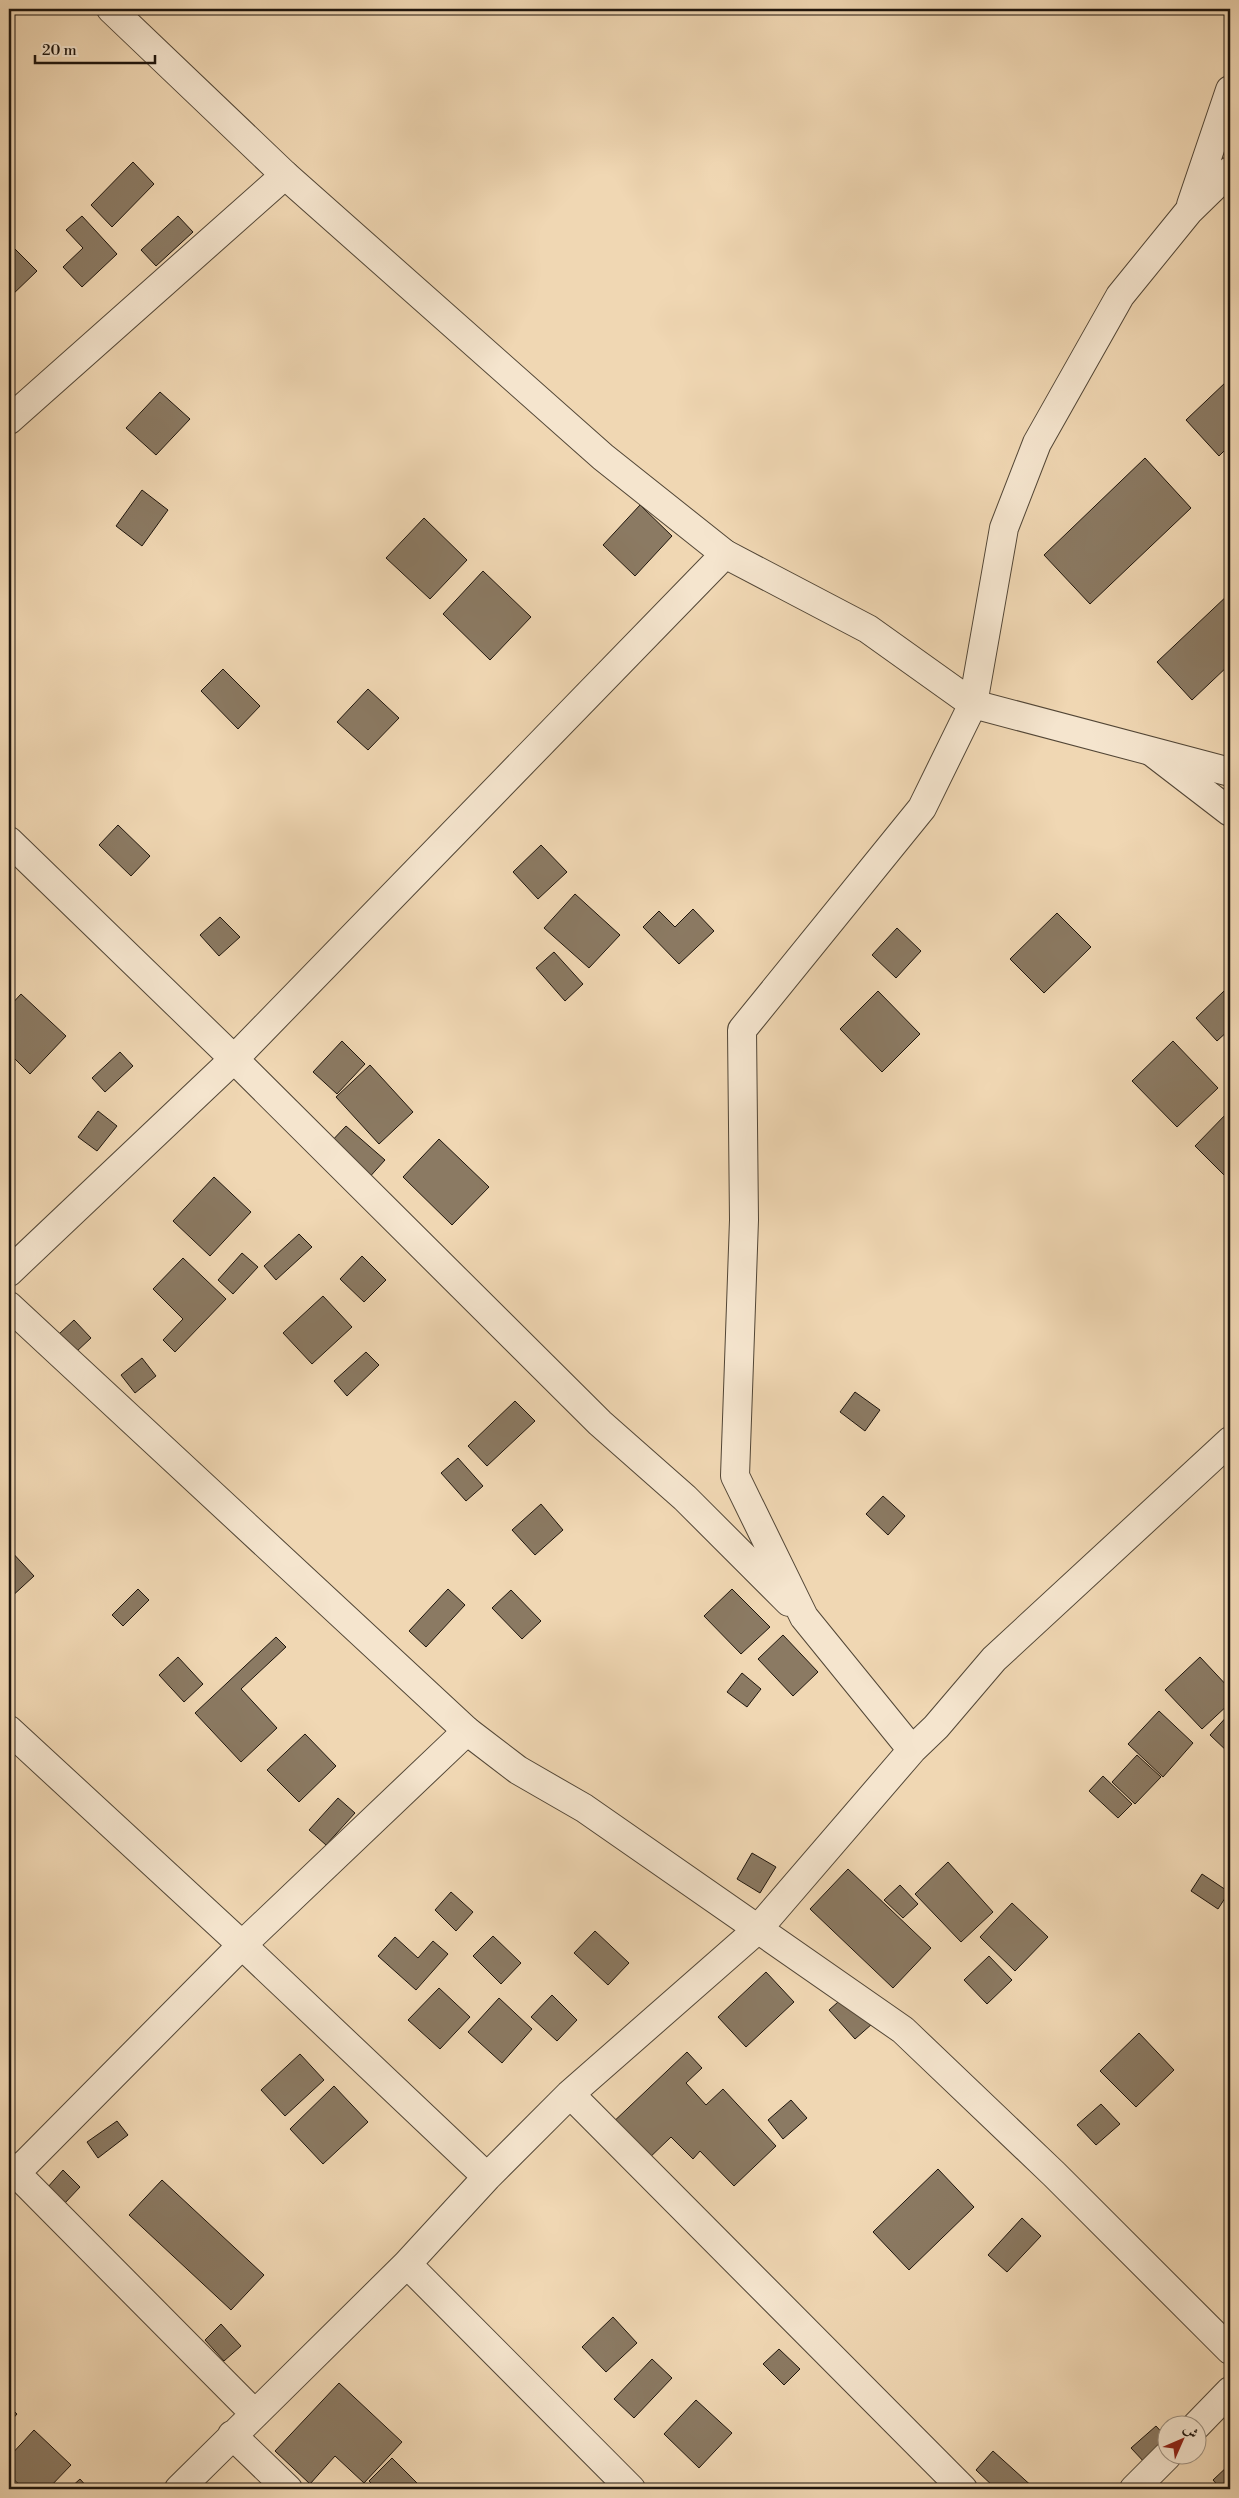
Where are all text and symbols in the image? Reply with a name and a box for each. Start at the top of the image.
scale bar [35,32,155,64]
text: 20 m [42,41,77,60]
north arrow [1156,2416,1206,2466]
text: ش [1179,2420,1202,2443]

